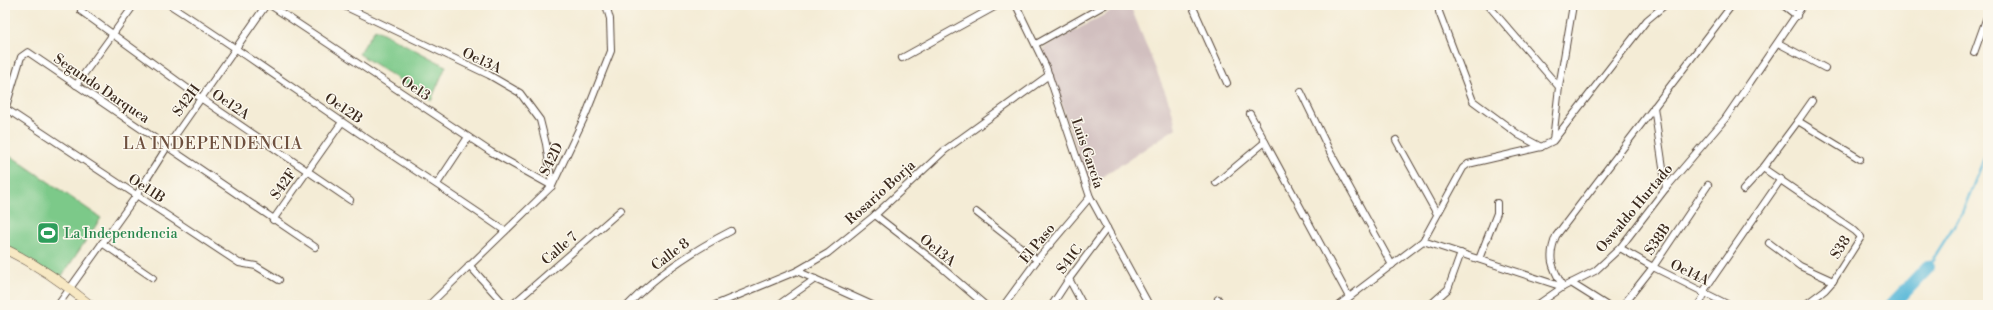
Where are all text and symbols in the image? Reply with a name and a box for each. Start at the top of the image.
street label: Oe13A [459,44,504,78]
street label: Segundo Darquea [50,50,154,128]
street label: Oe13 [397,73,434,105]
street label: S42H [169,80,205,120]
street label: Oe12A [208,86,253,124]
street label: Oe12B [321,90,366,128]
street label: Luis García [1067,116,1108,192]
district label: LA INDEPENDENCIA [123,134,303,154]
street label: S42D [536,140,568,179]
street label: Rosario Borja [842,156,920,229]
street label: Oswaldo Hurtado [1592,160,1677,257]
street label: S42F [267,166,301,203]
street label: Oe11B [125,170,168,207]
sports icon: La Independencia [35,220,61,246]
street label: El Paso [1016,220,1060,267]
street label: S38B [1641,220,1675,259]
place label: La Independencia [64,225,178,243]
street label: Calle 7 [538,228,581,269]
street label: Oe13A [916,231,959,271]
street label: S38 [1827,232,1855,263]
street label: Calle 8 [648,235,693,275]
street label: S41C [1053,241,1087,278]
street label: Oe14A [1667,256,1712,290]

